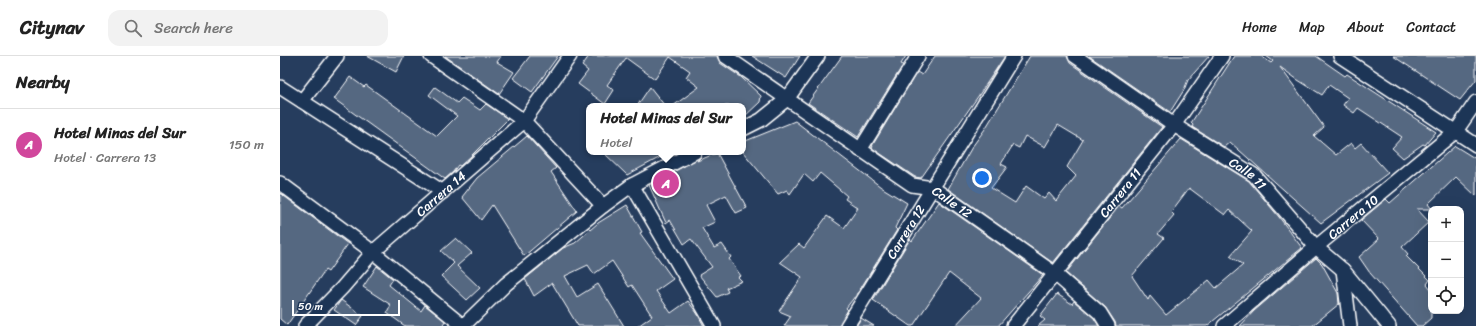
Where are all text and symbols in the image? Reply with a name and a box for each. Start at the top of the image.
search box [108,10,388,46]
text: Citynav [20,11,84,44]
text: Search here [154,15,233,41]
text: Home [1242,15,1277,40]
text: Map [1299,15,1325,40]
text: About [1347,15,1384,40]
text: Contact [1406,15,1456,40]
icon: search [122,17,144,39]
text: Nearby [16,67,70,97]
popup [586,103,746,155]
text: Hotel Minas del Sur [600,105,732,131]
text: Hotel Minas del Sur [54,120,186,146]
text: Hotel [600,131,632,154]
text: A [25,133,33,156]
text: 150 m [229,133,264,156]
text: Hotel · Carrera 13 [54,146,156,169]
street label: Calle 11 [1224,151,1273,195]
street label: Carrera 11 [1093,162,1147,223]
street label: Carrera 14 [410,165,471,222]
pin: A [653,168,679,198]
your location [972,168,992,188]
street label: Calle 12 [927,179,978,224]
street label: Carrera 10 [1322,188,1384,245]
street label: Carrera 12 [880,199,931,263]
map controls [1428,206,1464,314]
button: + [1428,206,1464,242]
button: − [1428,242,1464,278]
button: locate [1428,278,1464,314]
text: 50 m [298,297,323,316]
scale bar [292,298,400,317]

